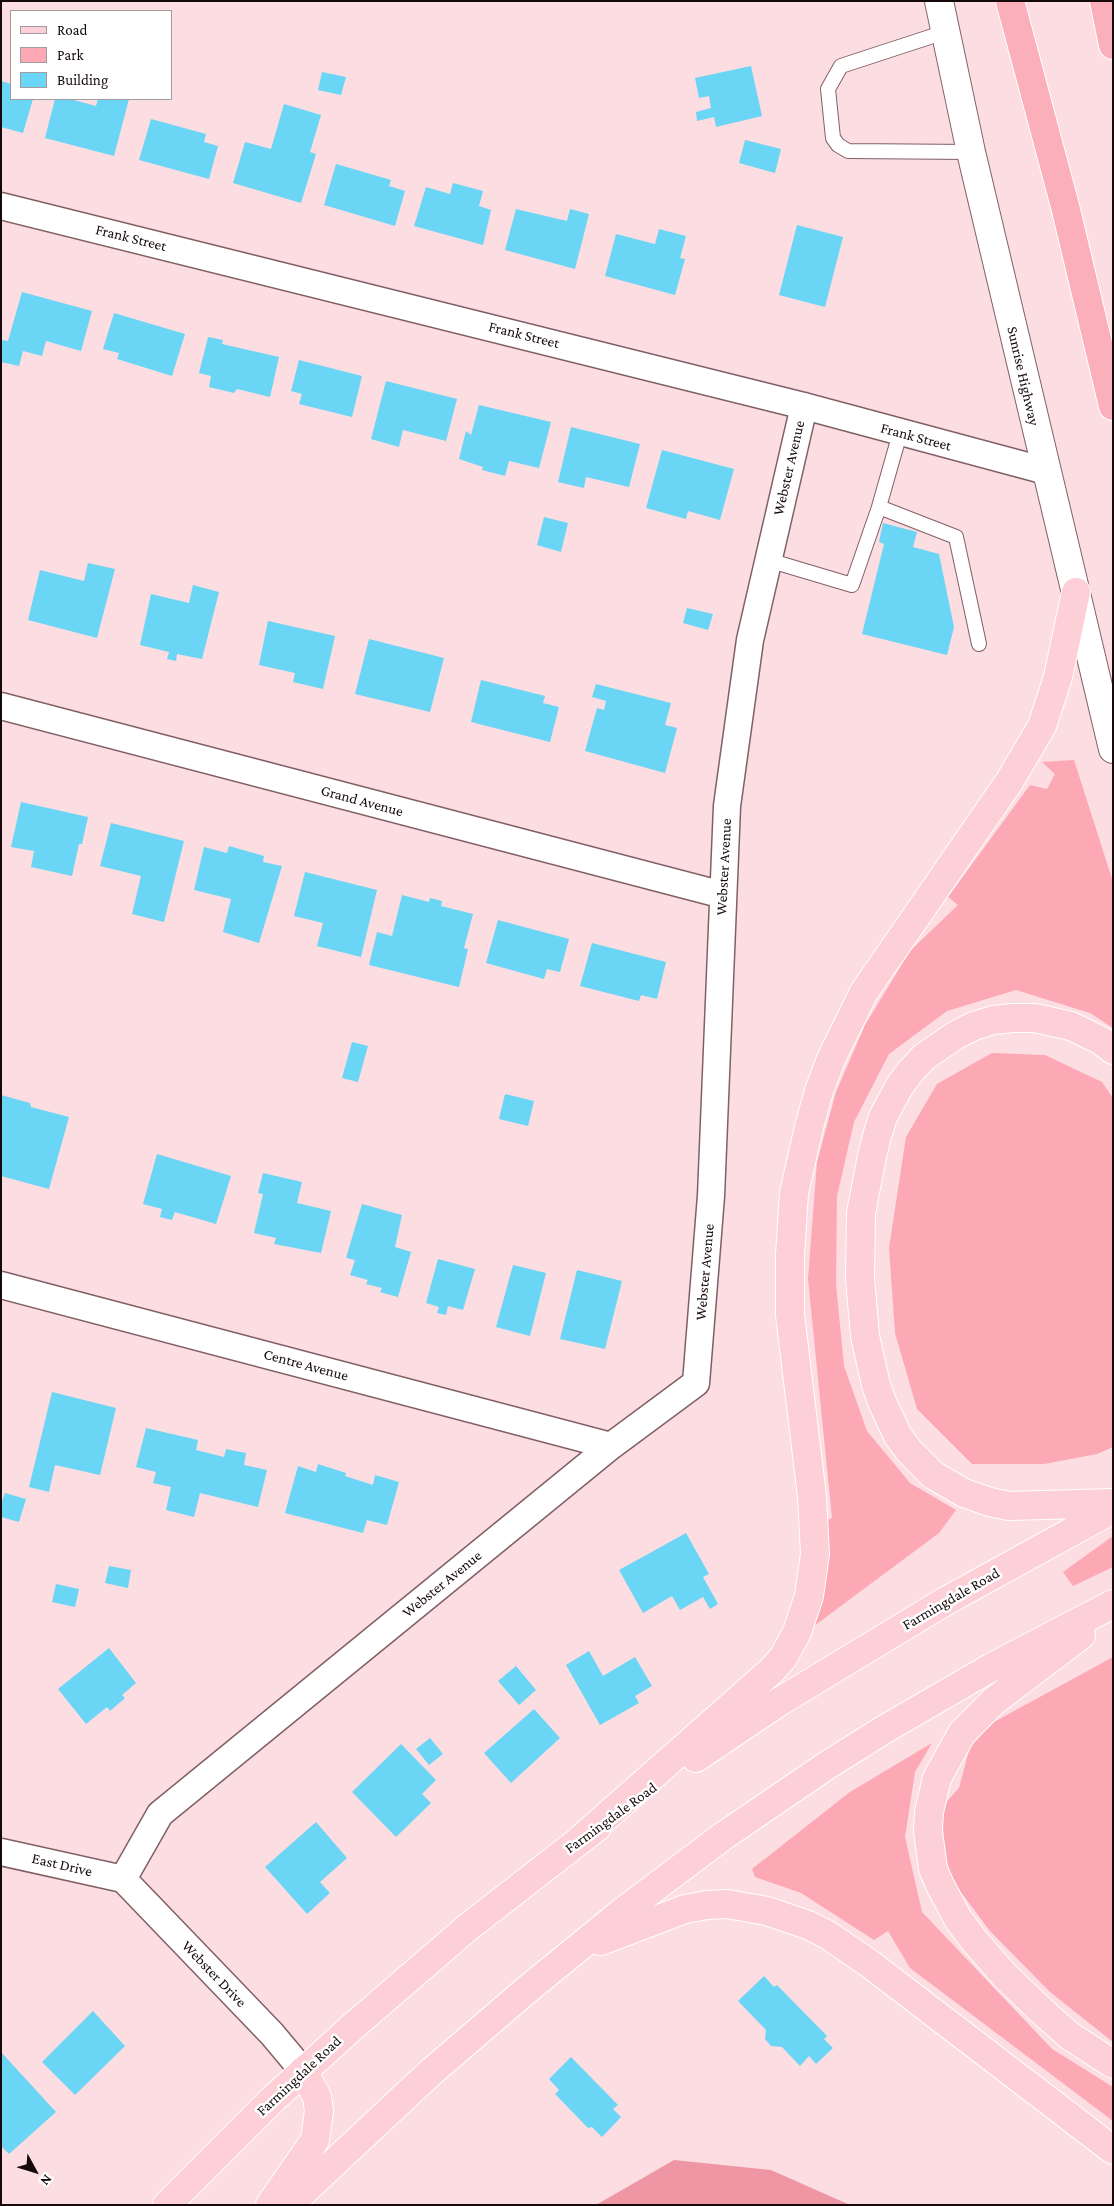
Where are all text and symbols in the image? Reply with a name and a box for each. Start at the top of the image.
legend [10,10,172,100]
text: Road [57,22,87,38]
text: Park [57,47,84,63]
text: Building [57,72,108,88]
street label: Frank Street [94,221,168,255]
street label: Frank Street [487,318,561,352]
street label: Sunrise Highway [1003,325,1043,427]
street label: Webster Avenue [769,419,809,517]
street label: Frank Street [879,419,953,455]
street label: Grand Avenue [319,781,405,821]
street label: Webster Avenue [712,818,736,916]
street label: Webster Avenue [692,1223,718,1321]
street label: Centre Avenue [262,1345,350,1385]
street label: Webster Avenue [399,1546,485,1622]
street label: Farmingdale Road [899,1564,1003,1634]
street label: Farmingdale Road [562,1779,660,1857]
street label: East Drive [30,1849,94,1881]
street label: Webster Drive [178,1937,250,2011]
street label: Farmingdale Road [253,2032,345,2120]
north arrow [10,2146,60,2196]
text: N [37,2172,56,2189]

